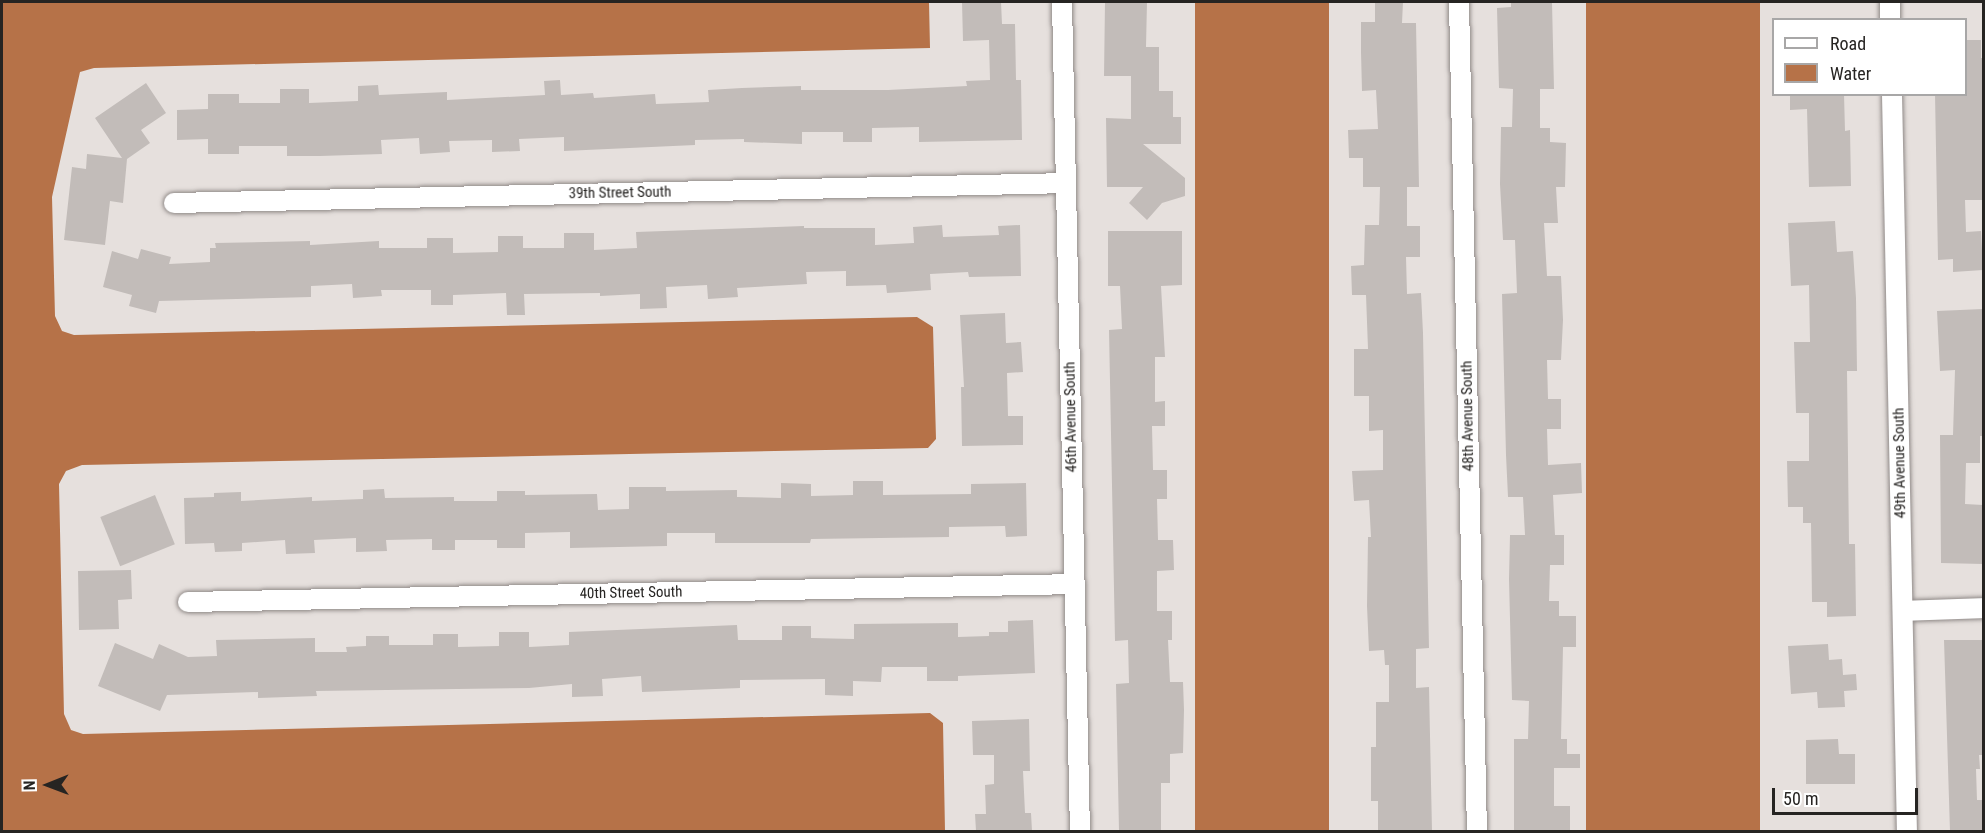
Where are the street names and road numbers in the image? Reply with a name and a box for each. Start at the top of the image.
street label: 39th Street South [568,183,672,203]
street label: 48th Avenue South [1458,360,1478,472]
street label: 46th Avenue South [1061,361,1081,473]
street label: 49th Avenue South [1890,407,1910,519]
street label: 40th Street South [579,583,683,603]

